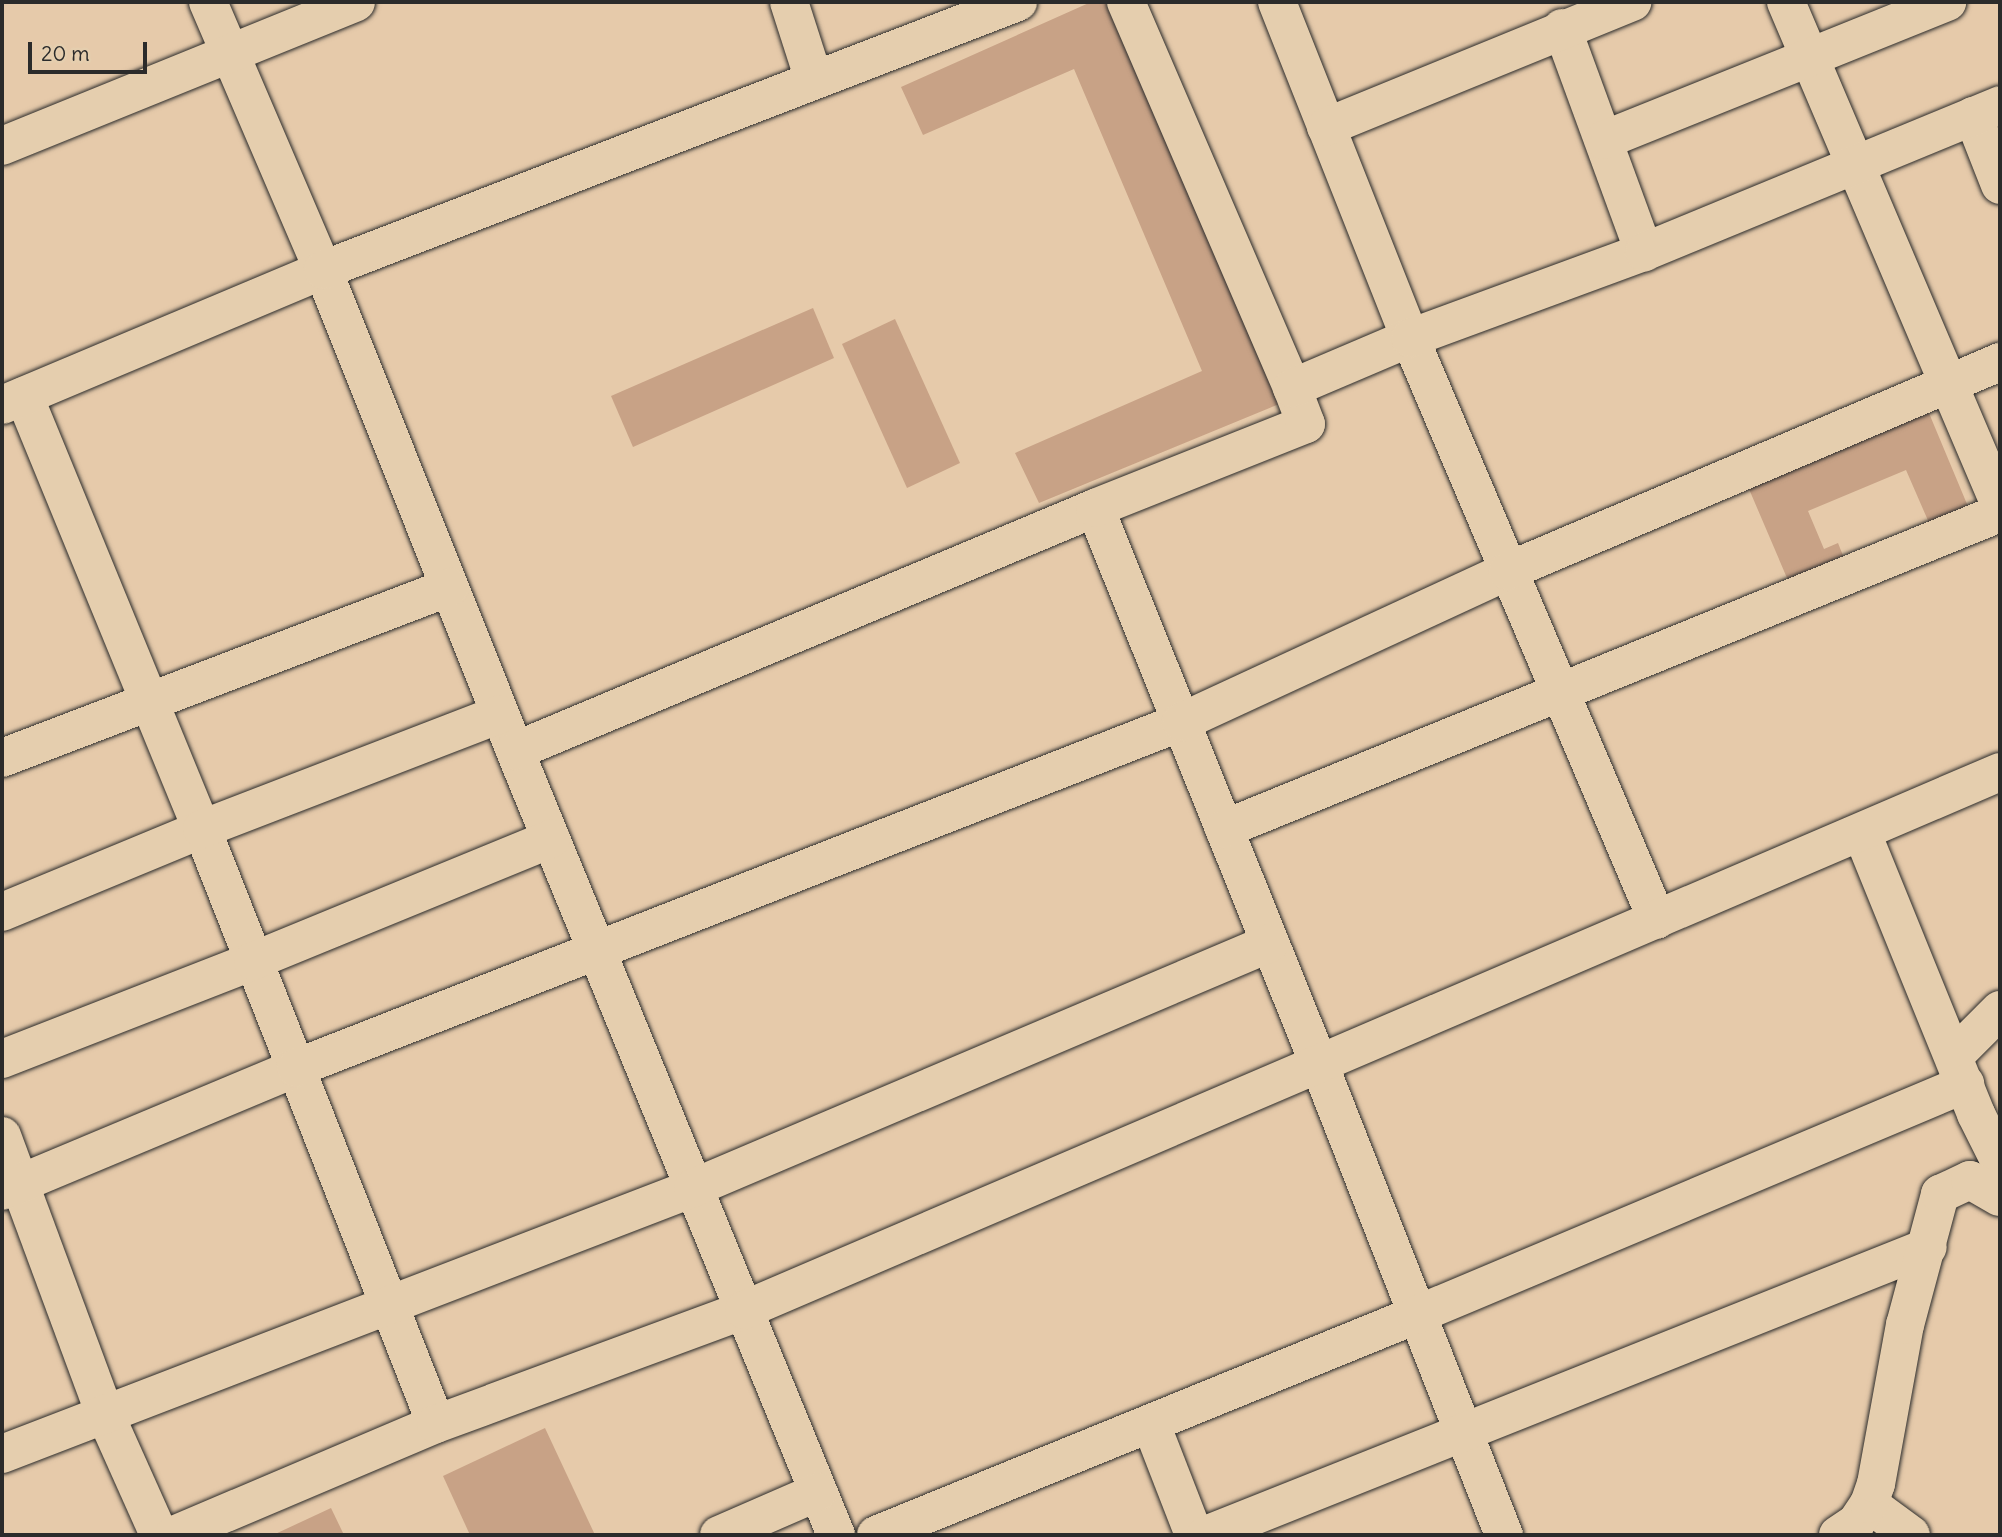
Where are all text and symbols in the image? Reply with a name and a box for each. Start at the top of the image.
scale bar [32,28,150,72]
text: 20 m [41,40,90,67]

